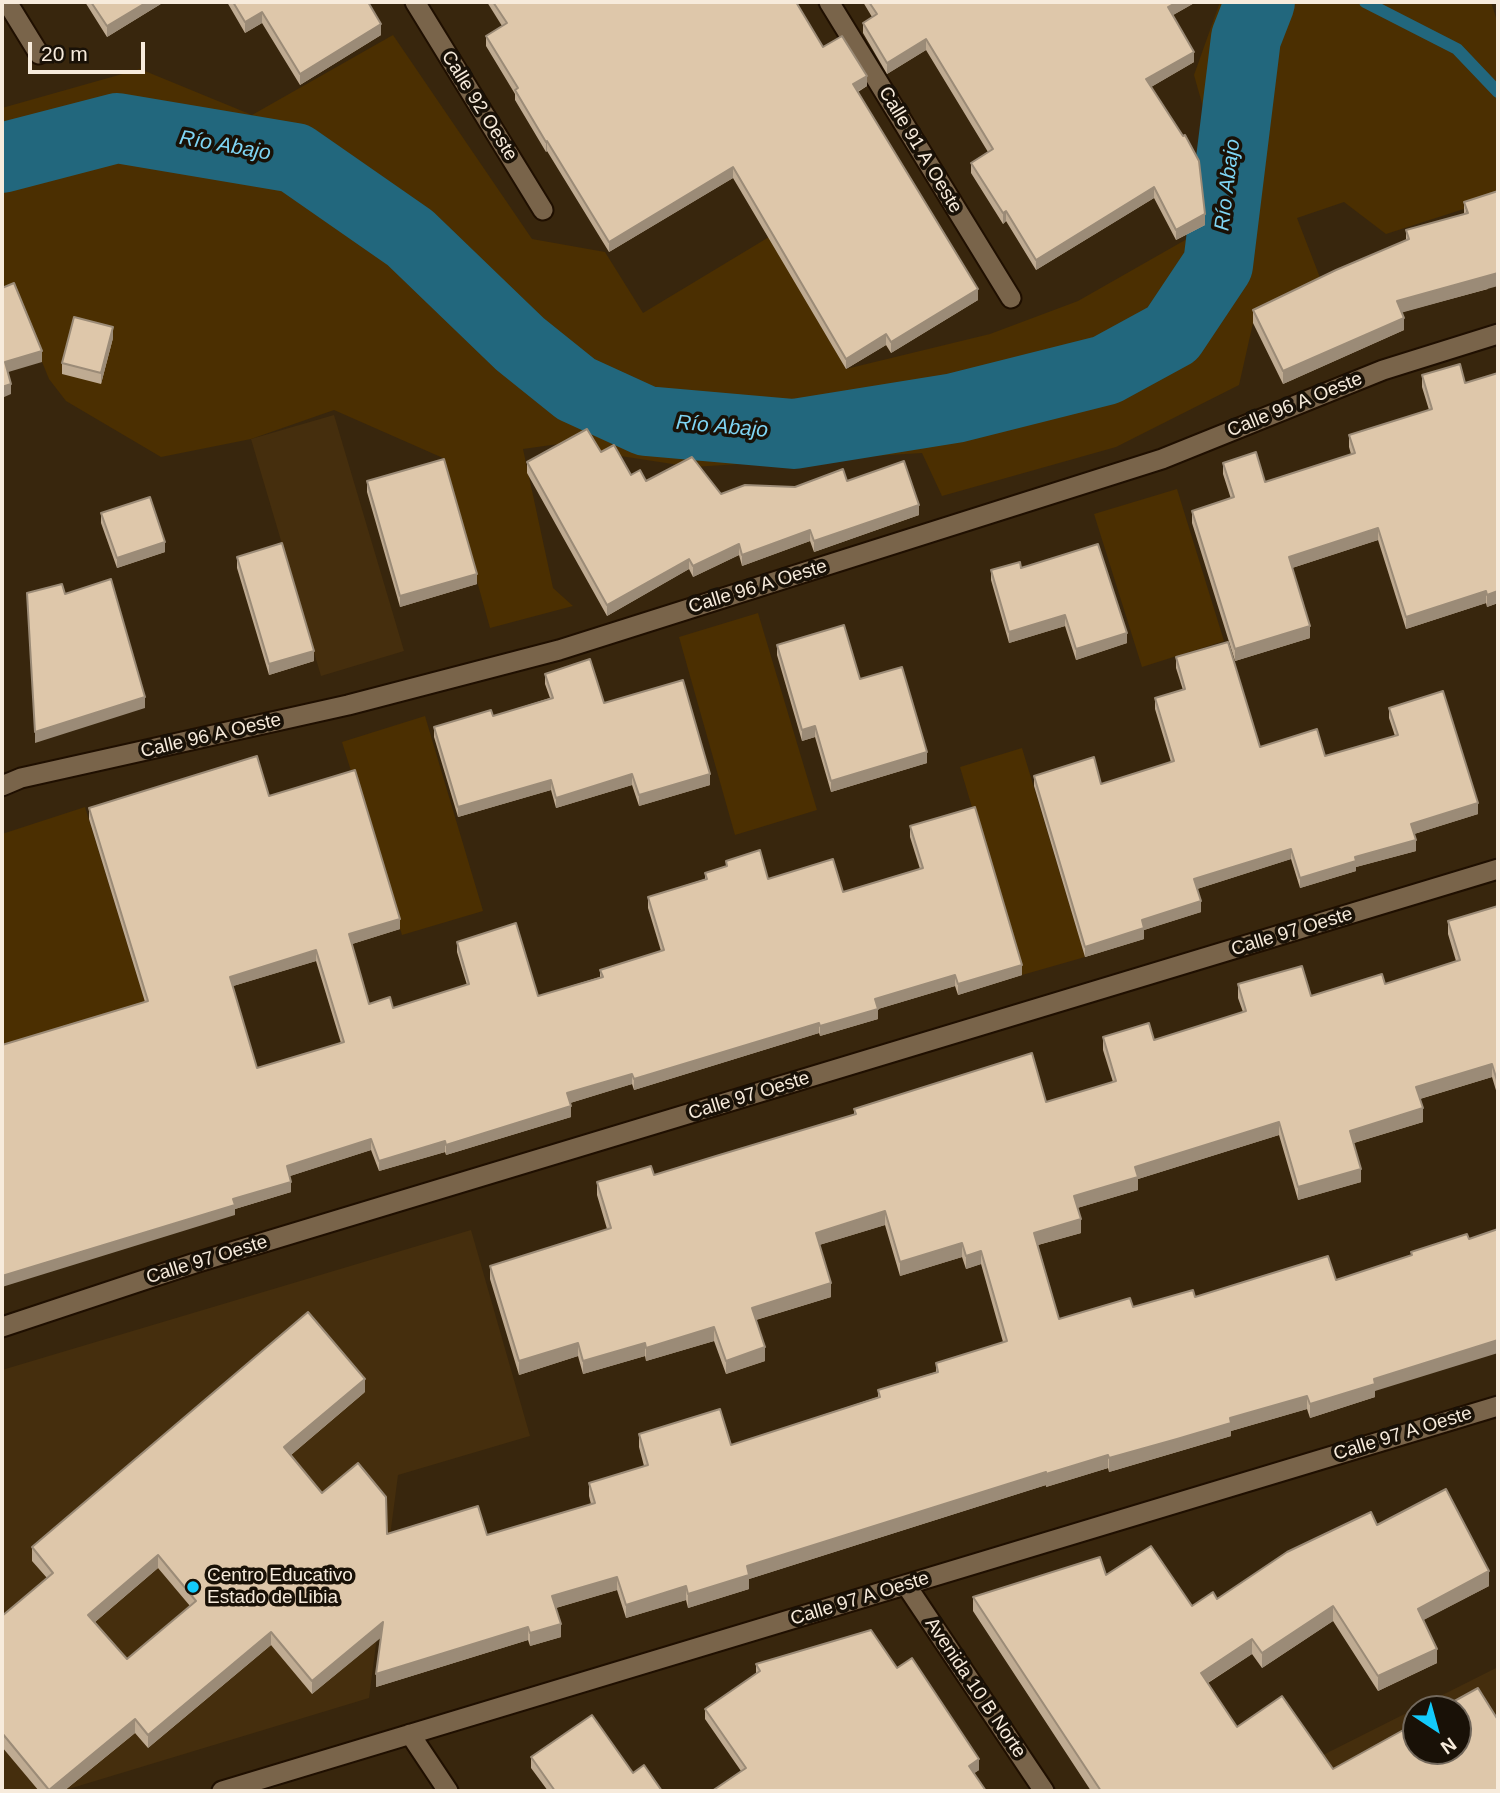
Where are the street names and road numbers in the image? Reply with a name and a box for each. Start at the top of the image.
street label: Calle 92 Oeste [436,47,522,165]
street label: Calle 91 A Oeste [873,83,967,217]
street label: Calle 96 A Oeste [1224,368,1366,442]
street label: Calle 96 A Oeste [686,555,830,619]
street label: Calle 96 A Oeste [138,709,284,763]
street label: Calle 97 Oeste [1229,903,1355,961]
street label: Calle 97 Oeste [686,1067,812,1125]
street label: Calle 97 Oeste [144,1231,270,1289]
street label: Calle 97 A Oeste [1331,1402,1475,1466]
street label: Calle 97 A Oeste [788,1567,932,1631]
street label: Avenida 10 B Norte [920,1613,1030,1763]

